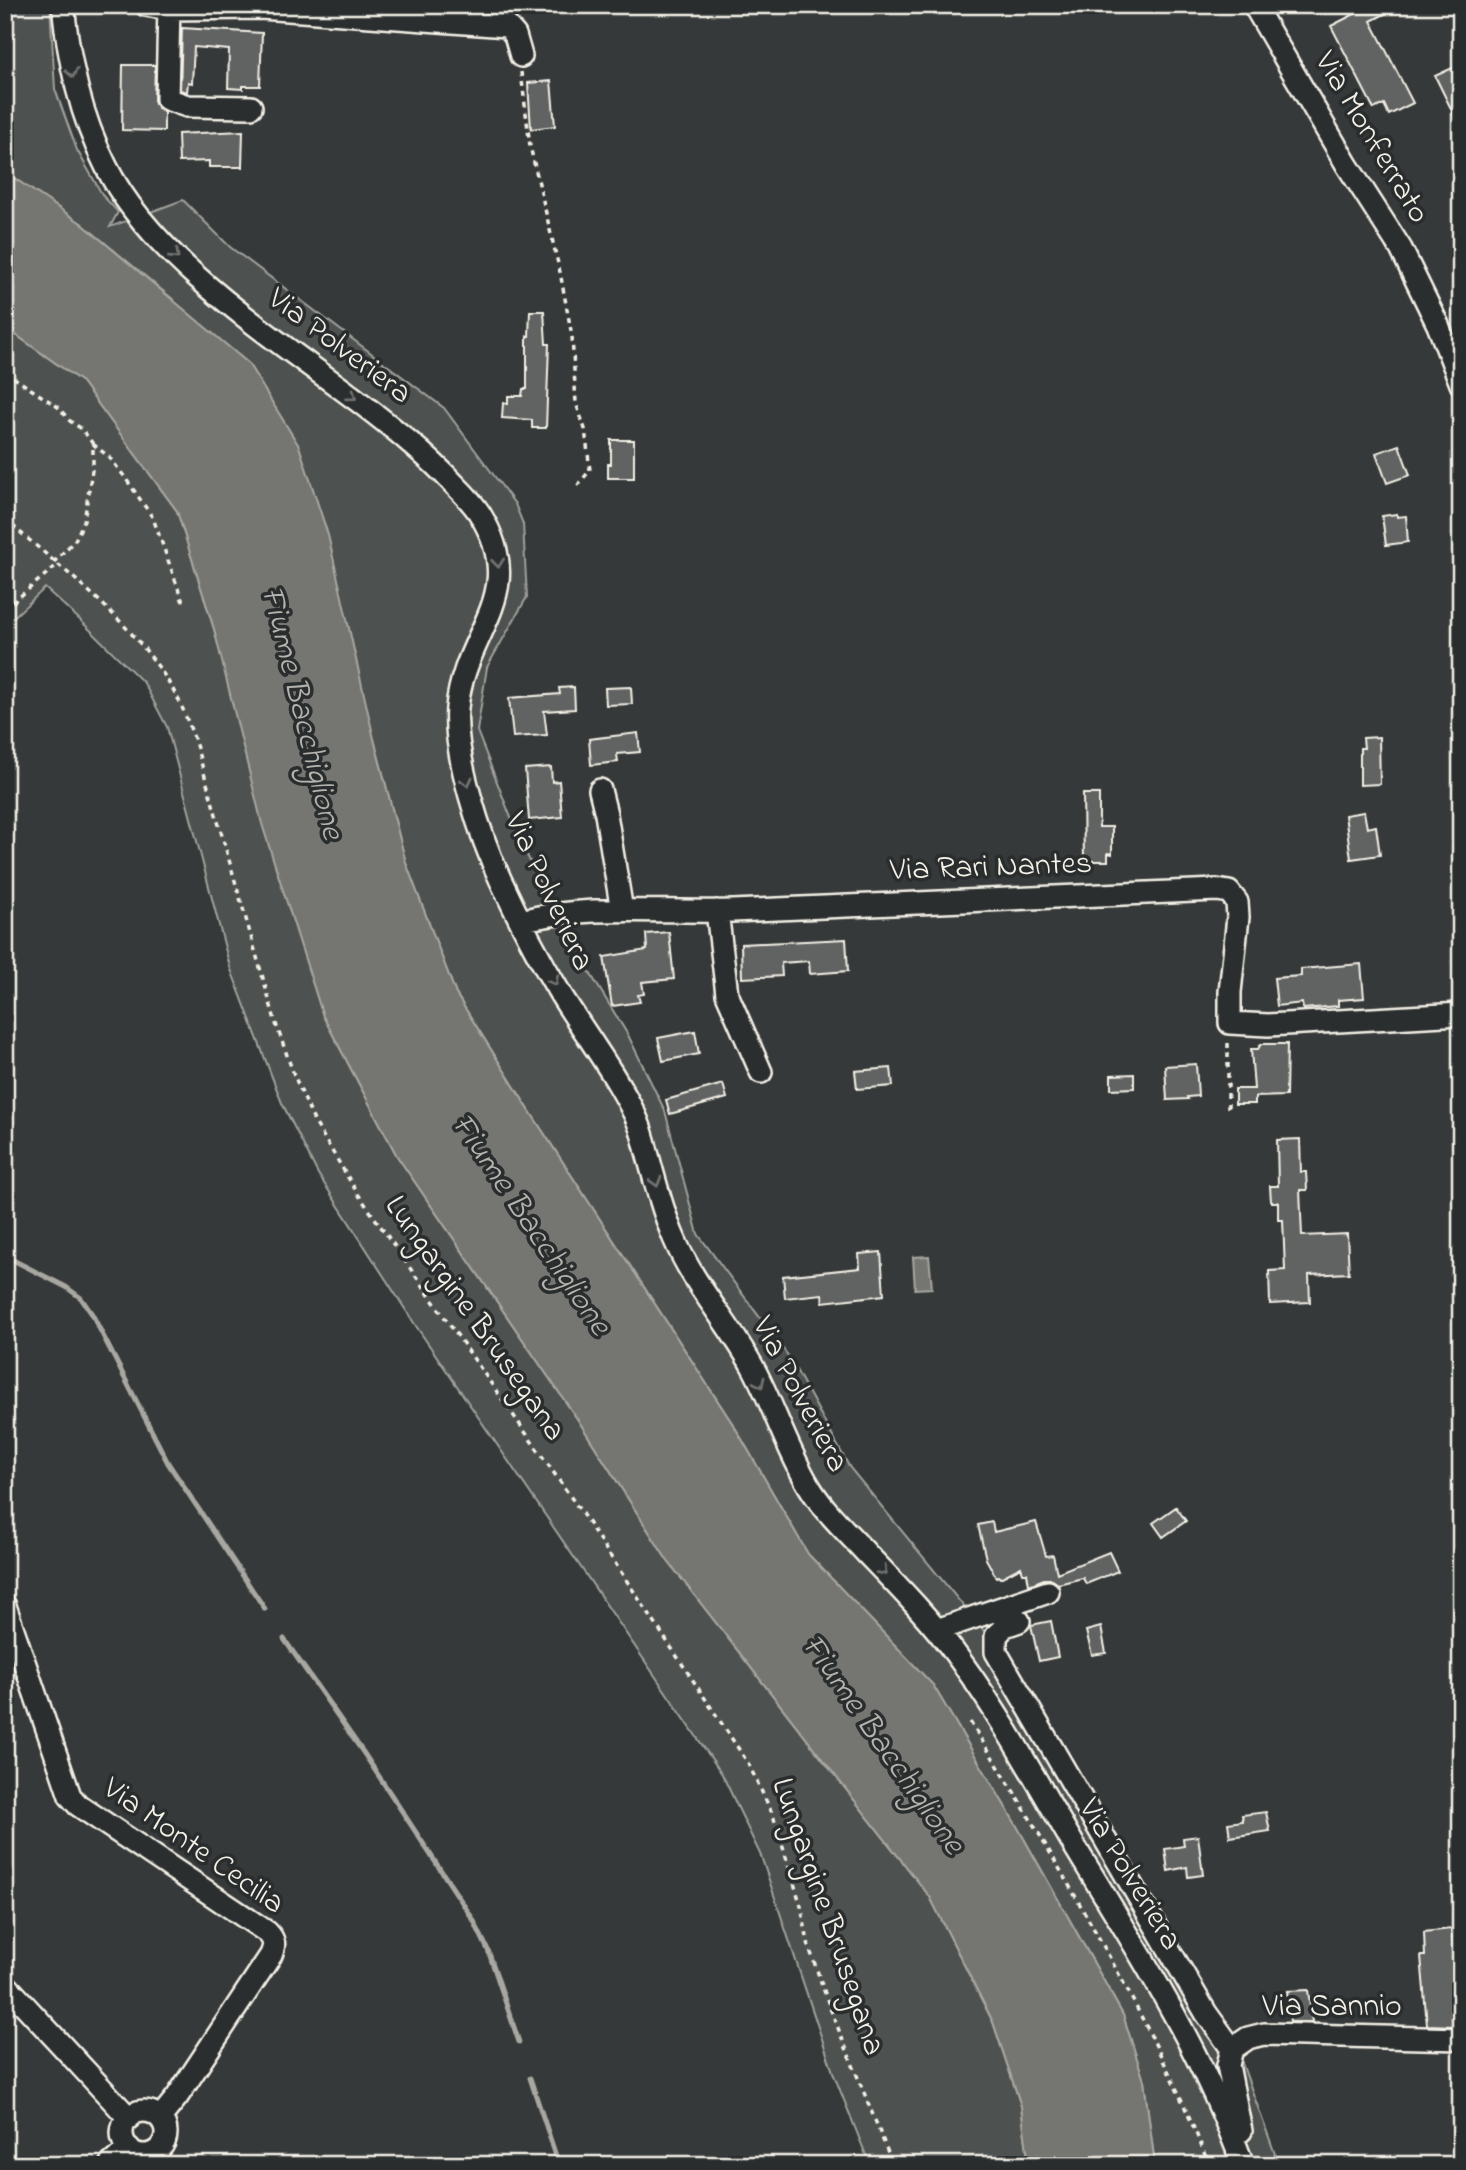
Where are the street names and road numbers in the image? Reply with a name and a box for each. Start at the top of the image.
street label: Via Monferrato [1301,42,1441,233]
street label: Via Polveriera [256,276,421,417]
street label: Via Polveriera [490,804,605,979]
street label: Via Rari Nantes [888,841,1093,895]
street label: Lungargine Brusegana [371,1186,577,1452]
street label: Via Polveriera [738,1308,860,1481]
street label: Via Monte Cecilia [92,1766,294,1927]
street label: Lungargine Brusegana [757,1772,897,2062]
street label: Via Polveriera [1065,1789,1193,1960]
street label: Via Sannio [1261,1984,1402,2031]

